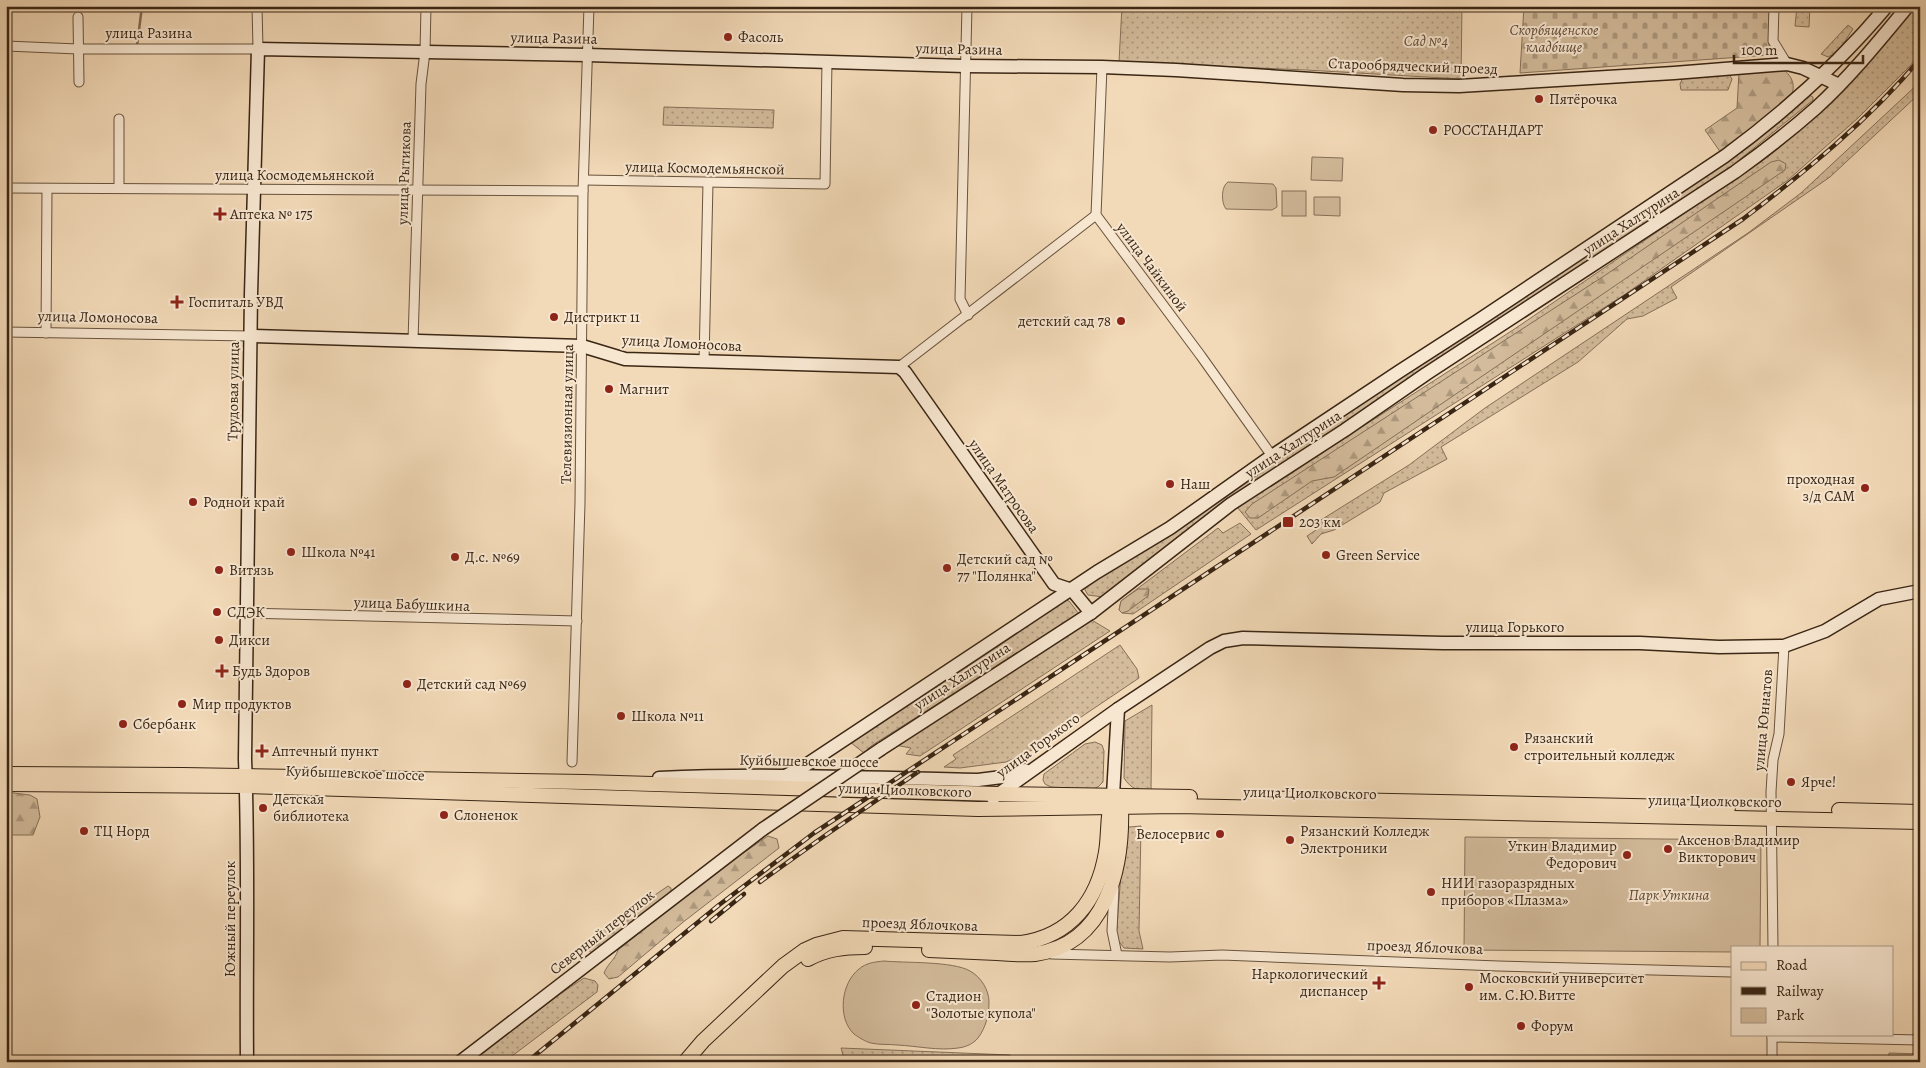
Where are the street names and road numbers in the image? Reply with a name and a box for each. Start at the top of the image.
street label: улица Разина [104,23,193,43]
street label: улица Разина [509,27,598,49]
street label: улица Разина [914,38,1003,60]
street label: Старообрядческий проезд [1328,53,1498,79]
street label: улица Рытикова [392,121,416,226]
street label: улица Космодемьянской [624,157,785,179]
street label: улица Космодемьянской [214,165,375,185]
street label: улица Халтурина [1578,182,1683,260]
street label: улица Чайкиной [1111,217,1192,316]
street label: улица Ломоносова [37,306,158,328]
street label: улица Ломоносова [620,330,743,356]
street label: Трудовая улица [222,341,244,441]
street label: Телевизионная улица [556,344,578,484]
street label: улица Халтурина [1240,405,1345,483]
street label: улица Матросова [963,434,1044,537]
street label: улица Бабушкина [353,592,470,616]
street label: улица Горького [1465,617,1564,637]
street label: улица Халтурина [909,637,1014,715]
street label: улица Юннатов [1749,668,1777,773]
street label: улица Горького [991,708,1084,783]
street label: Куйбышевское шоссе [739,750,879,772]
street label: Куйбышевское шоссе [285,761,425,785]
street label: улица Циолковского [837,778,972,802]
street label: улица Циолковского [1242,782,1377,804]
street label: улица Циолковского [1647,790,1782,812]
street label: Южный переулок [220,861,240,977]
street label: Северный переулок [545,885,659,979]
street label: проезд Яблочкова [862,912,978,936]
street label: проезд Яблочкова [1367,935,1483,959]

